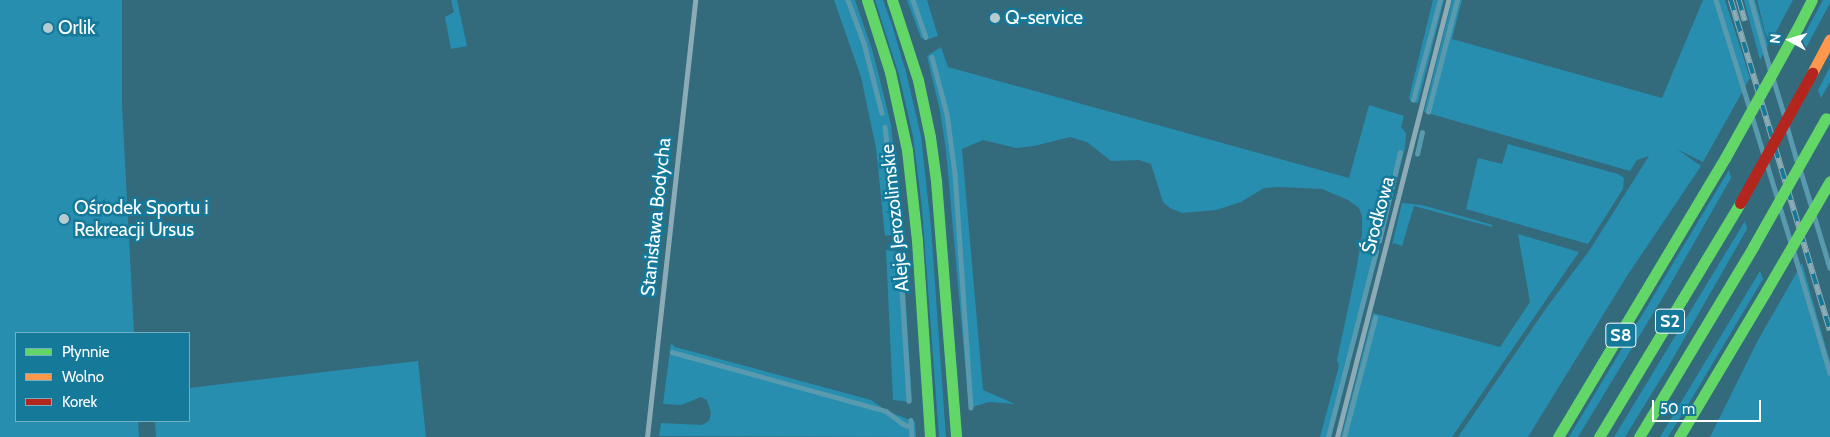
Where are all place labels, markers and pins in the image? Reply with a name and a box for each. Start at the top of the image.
place label: Q-service [1005,7,1083,29]
marker: Q-service [989,12,1001,24]
place label: Orlik [58,17,96,39]
marker: Orlik [42,22,54,34]
place label: Ośrodek Sportu i Rekreacji Ursus [74,197,208,241]
marker: Ośrodek Sportu i Rekreacji Ursus [58,213,70,225]

